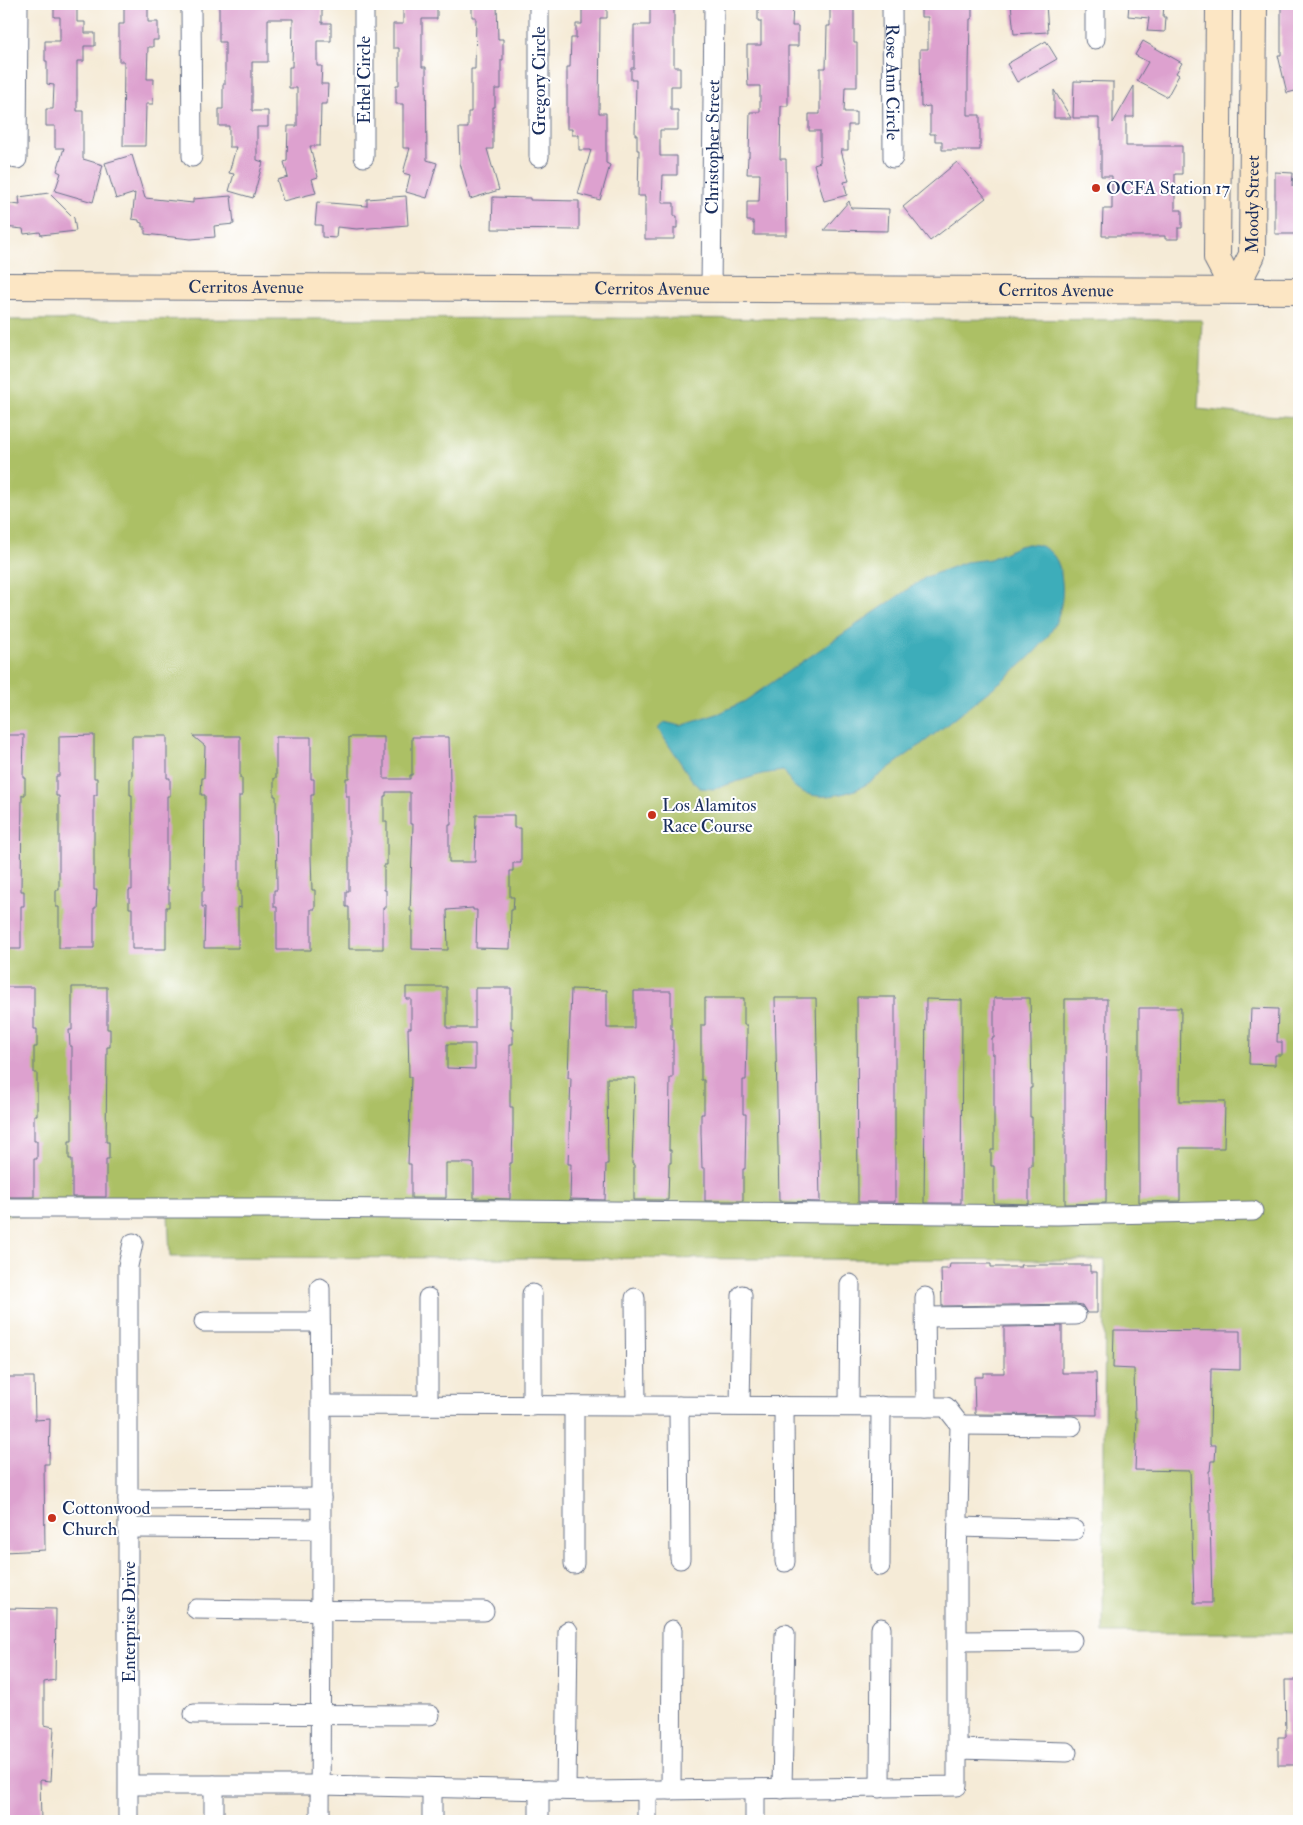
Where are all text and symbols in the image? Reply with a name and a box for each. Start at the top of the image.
street label: Rose Ann Circle [880,24,904,141]
street label: Gregory Circle [528,26,551,136]
street label: Ethel Circle [353,36,376,124]
street label: Christopher Street [701,79,725,214]
street label: Moody Street [1241,155,1265,254]
place label: OCFA Station 17 [1106,177,1230,200]
marker: OCFA Station 17 [1090,182,1102,194]
street label: Cerritos Avenue [188,276,304,299]
street label: Cerritos Avenue [594,277,710,301]
street label: Cerritos Avenue [998,279,1114,302]
place label: Los Alamitos Race Course [662,794,756,838]
marker: Los Alamitos Race Course [646,809,658,821]
place label: Cottonwood Church [62,1497,151,1541]
marker: Cottonwood Church [46,1512,58,1524]
street label: Enterprise Drive [118,1561,141,1683]

